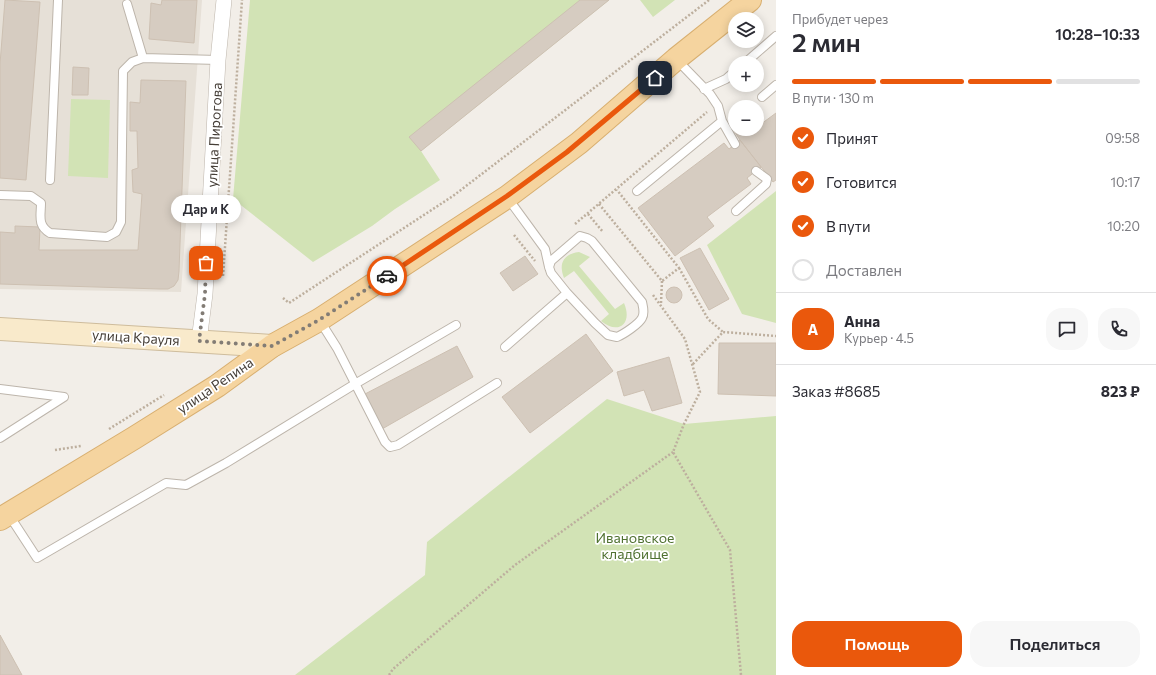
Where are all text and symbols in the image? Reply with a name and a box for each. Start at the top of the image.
text: Прибудет через [792,11,888,27]
map controls [728,12,764,136]
button: layers [728,12,764,48]
text: 10:28–10:33 [1055,25,1140,43]
text: 2 мин [792,26,861,57]
button: + [728,56,764,92]
pin [638,61,672,95]
icon: home [644,67,666,89]
street label: улица Пирогова [203,82,225,188]
text: В пути · 130 m [792,90,874,106]
button: − [728,100,764,136]
icon: check [792,127,814,149]
text: Принят [826,129,878,147]
text: 09:58 [1105,130,1140,146]
icon: check [792,171,814,193]
text: Готовится [826,173,897,191]
text: 10:17 [1110,174,1140,190]
callout: Дар и К [171,195,241,223]
text: Дар и К [183,201,229,217]
icon: check [792,215,814,237]
text: В пути [826,217,871,235]
text: 10:20 [1107,218,1140,234]
pin [189,246,223,280]
icon: bag [195,252,217,274]
courier [367,256,407,296]
text: Доставлен [826,261,902,279]
icon: car [376,265,398,287]
button: chat [1046,308,1088,350]
button: phone [1098,308,1140,350]
text: Анна [844,312,880,330]
text: А [808,320,818,338]
street label: улица Крауля [92,325,180,349]
text: Курьер · 4.5 [844,330,914,346]
street label: улица Репина [174,353,256,417]
text: Заказ #8685 [792,382,880,400]
text: 823 ₽ [1101,382,1140,400]
park label: Ивановское кладбище [596,529,674,562]
button: Помощь [792,621,962,667]
button: Поделиться [970,621,1140,667]

